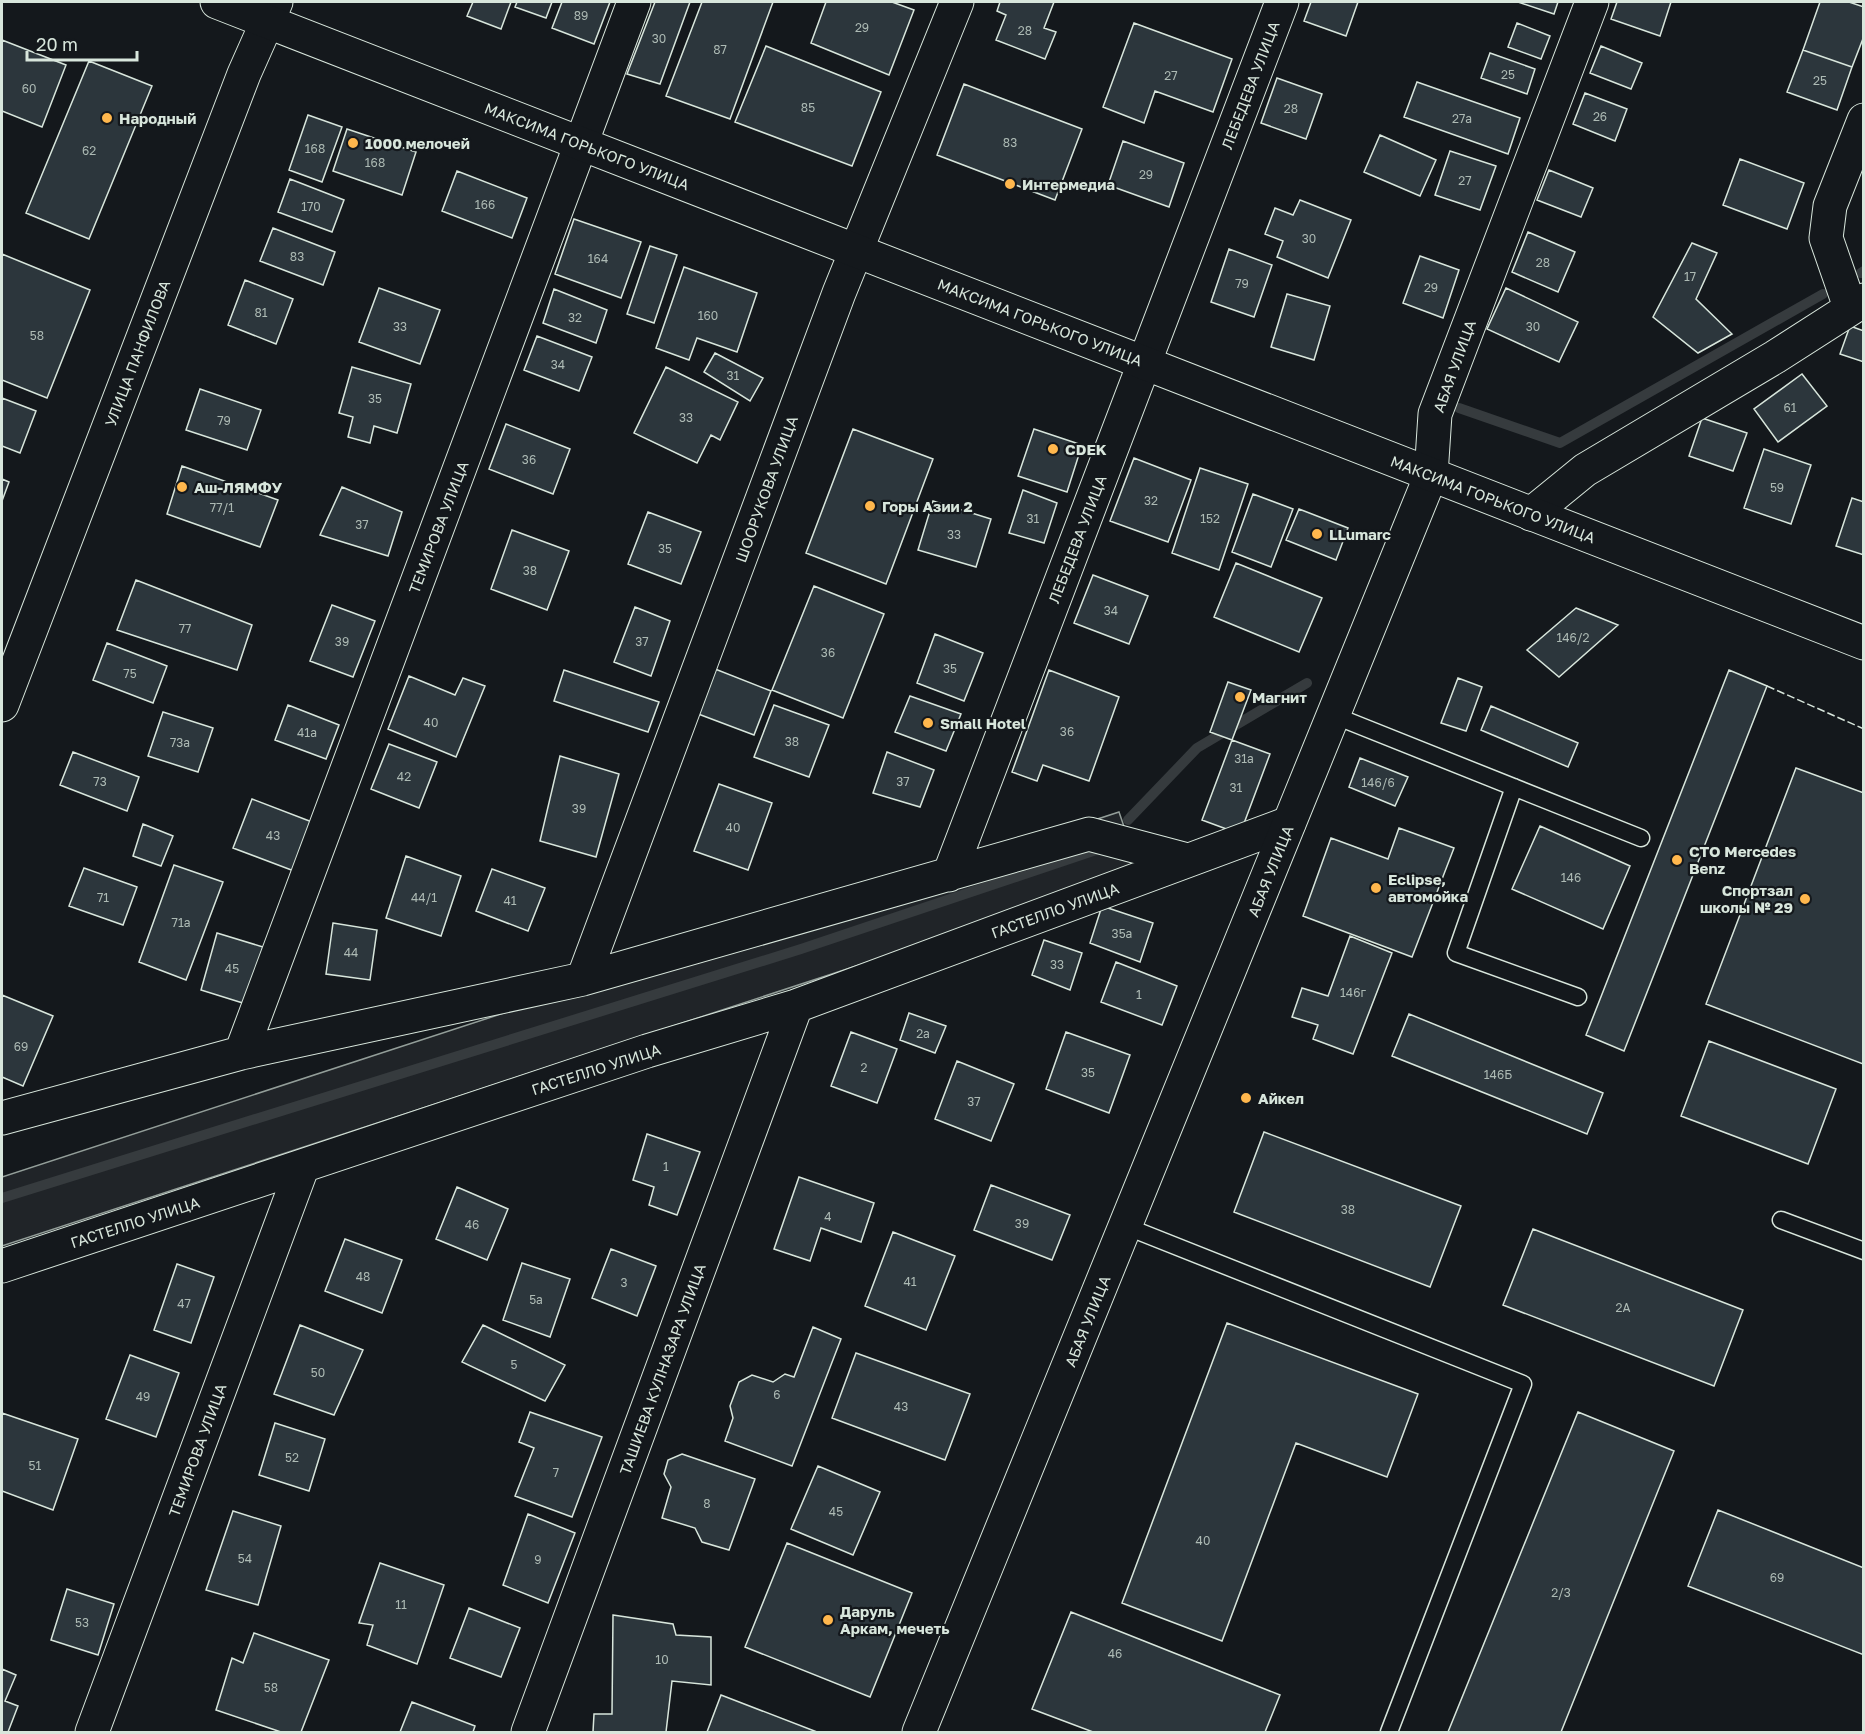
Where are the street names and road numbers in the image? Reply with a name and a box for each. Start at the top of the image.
street label: ЛЕБЕДЕВА УЛИЦА [1217,18,1283,152]
street label: МАКСИМА ГОРЬКОГО УЛИЦА [482,99,692,193]
street label: МАКСИМА ГОРЬКОГО УЛИЦА [935,275,1145,369]
street label: УЛИЦА ПАНФИЛОВА [101,277,173,429]
street label: АБАЯ УЛИЦА [1429,317,1479,415]
street label: ШООРУКОВА УЛИЦА [731,413,801,565]
street label: МАКСИМА ГОРЬКОГО УЛИЦА [1388,452,1598,546]
street label: ТЕМИРОВА УЛИЦА [404,458,472,596]
street label: ЛЕБЕДЕВА УЛИЦА [1044,472,1110,606]
street label: АБАЯ УЛИЦА [1243,823,1297,919]
street label: ГАСТЕЛЛО УЛИЦА [989,879,1121,941]
street label: ГАСТЕЛЛО УЛИЦА [529,1040,663,1098]
street label: ГАСТЕЛЛО УЛИЦА [68,1193,202,1251]
street label: ТАШИЕВА КУЛНАЗАРА УЛИЦА [615,1261,709,1477]
street label: АБАЯ УЛИЦА [1060,1273,1114,1369]
street label: ТЕМИРОВА УЛИЦА [165,1381,229,1519]

